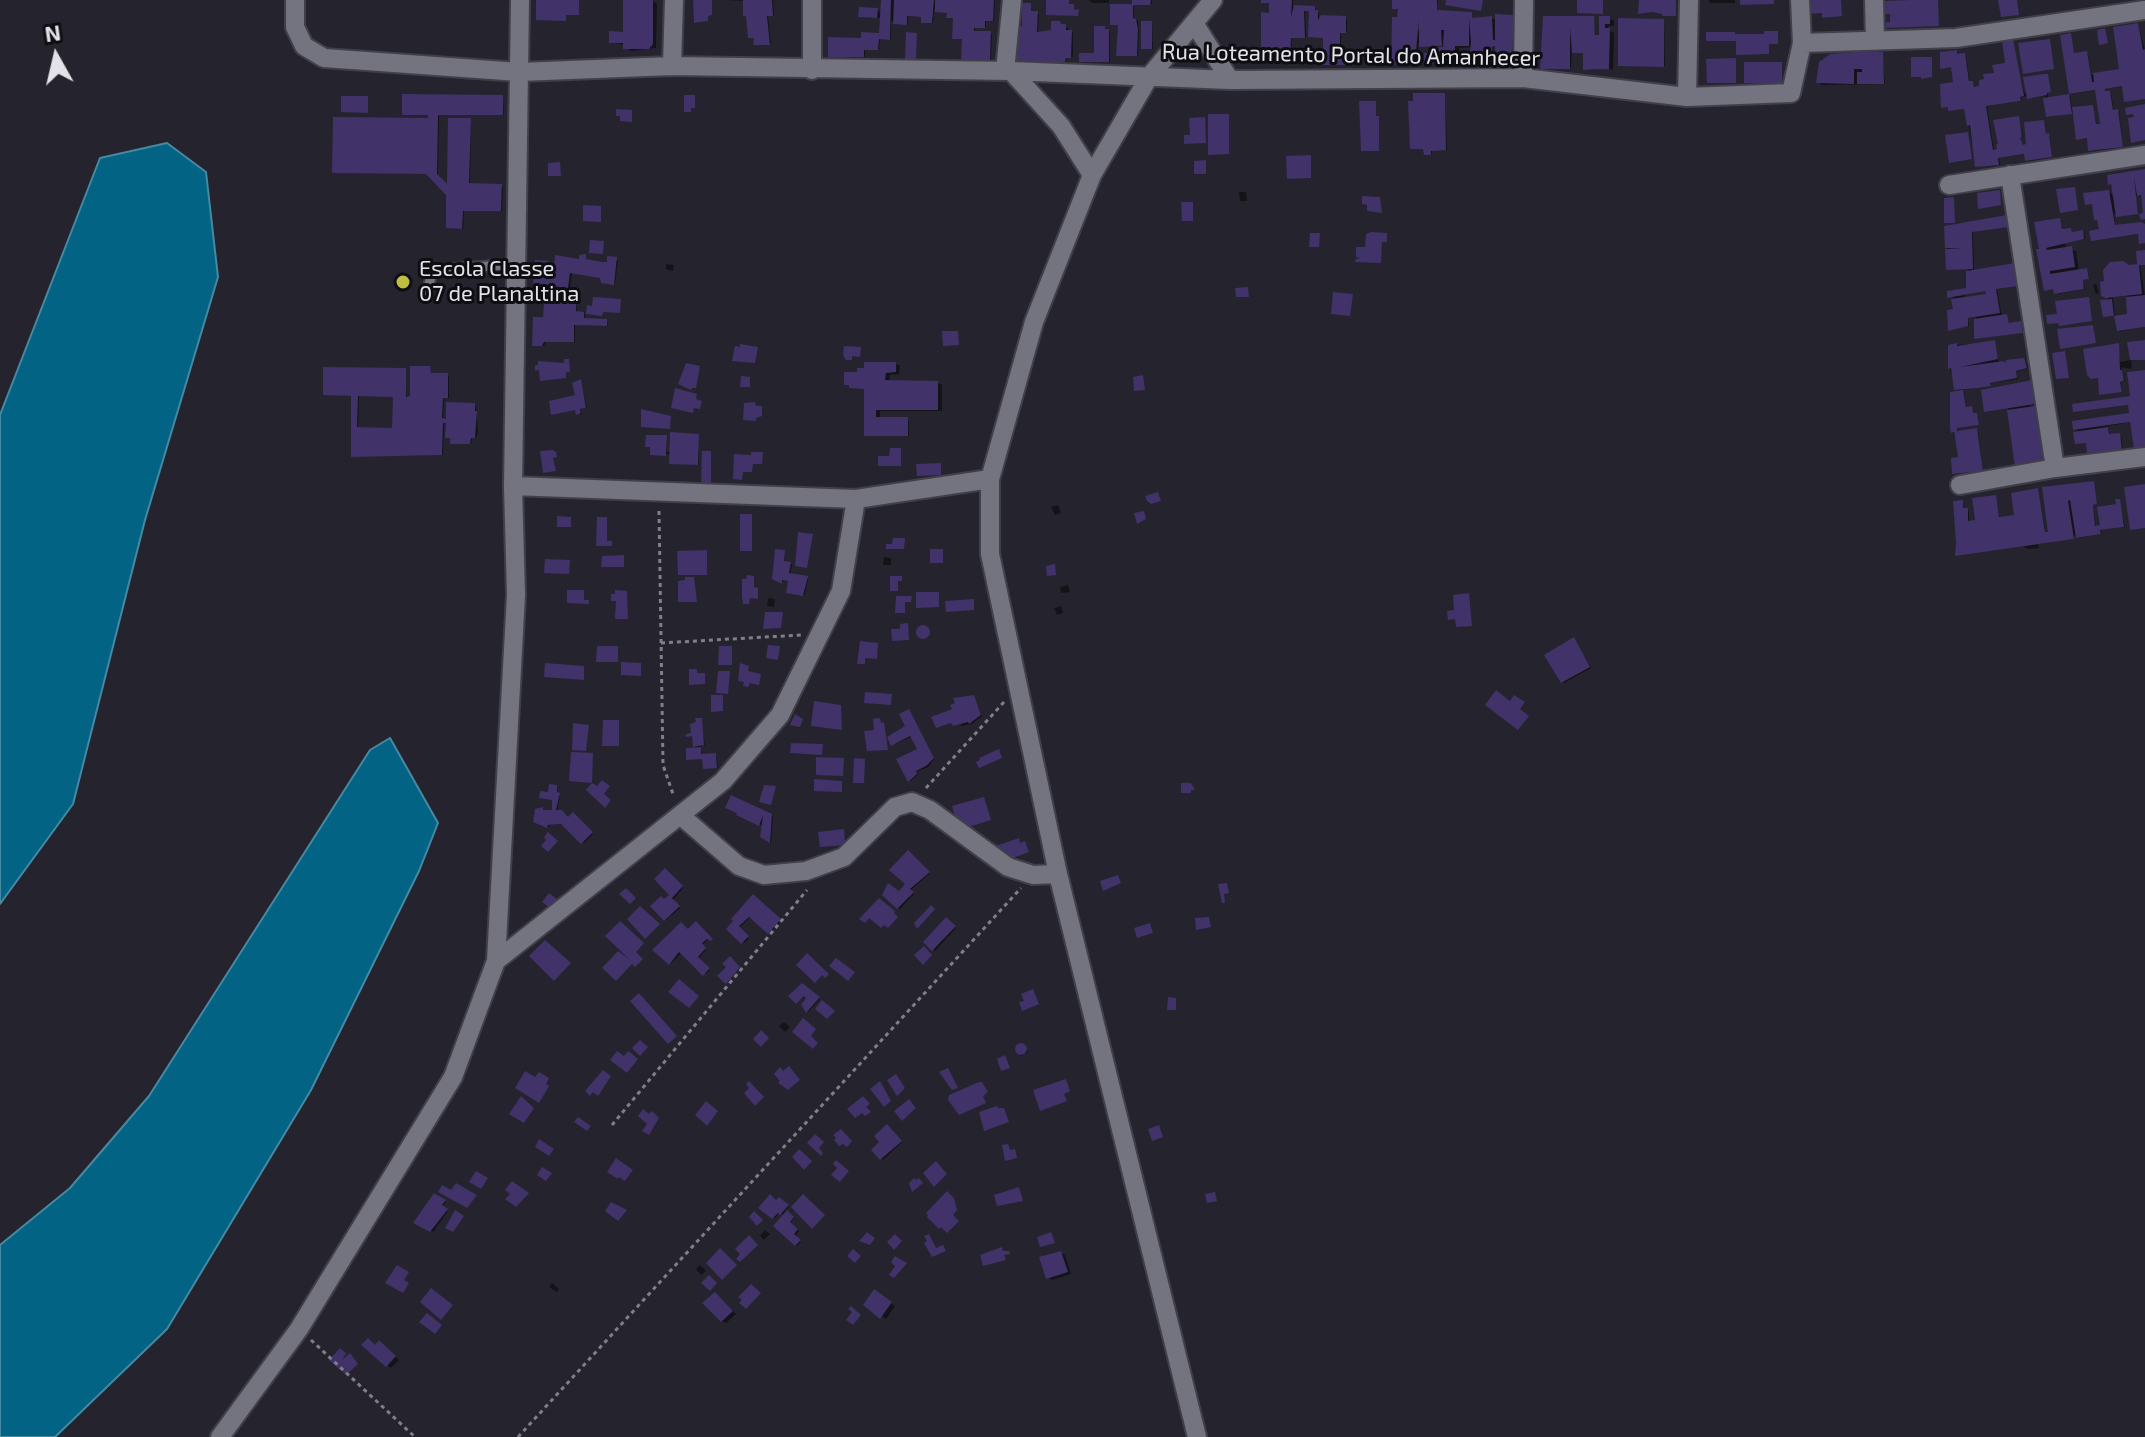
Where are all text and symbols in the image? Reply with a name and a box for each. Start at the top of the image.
north arrow [16,16,96,96]
text: N [43,18,62,46]
street label: Rua Loteamento Portal do Amanhecer [1162,38,1540,72]
place label: Escola Classe 07 de Planaltina [419,256,579,308]
marker: Escola Classe 07 de Planaltina [394,273,412,291]

